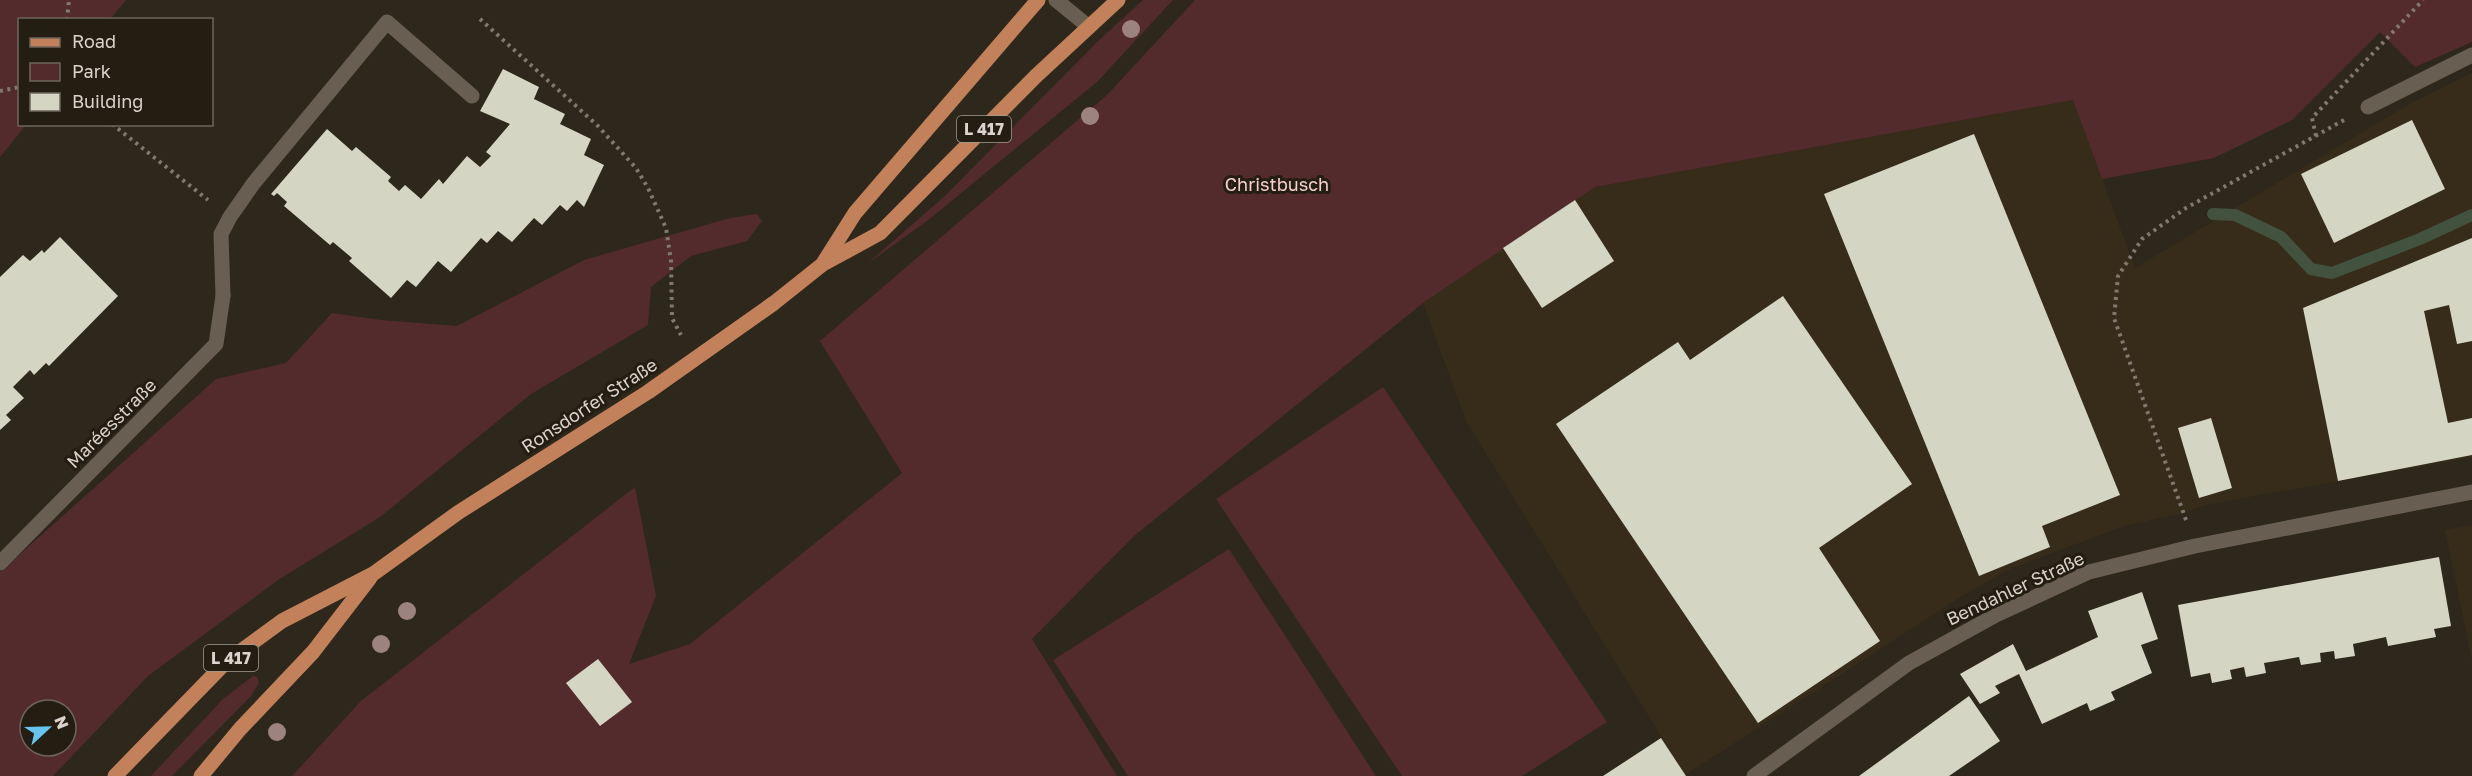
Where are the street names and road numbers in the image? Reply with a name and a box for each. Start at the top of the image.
road number: L 417 [957,116,1011,142]
street label: Ronsdorfer Straße [517,353,661,457]
street label: Maréesstraße [62,374,160,472]
street label: Bendahler Straße [1943,546,2087,630]
road number: L 417 [204,645,258,671]

